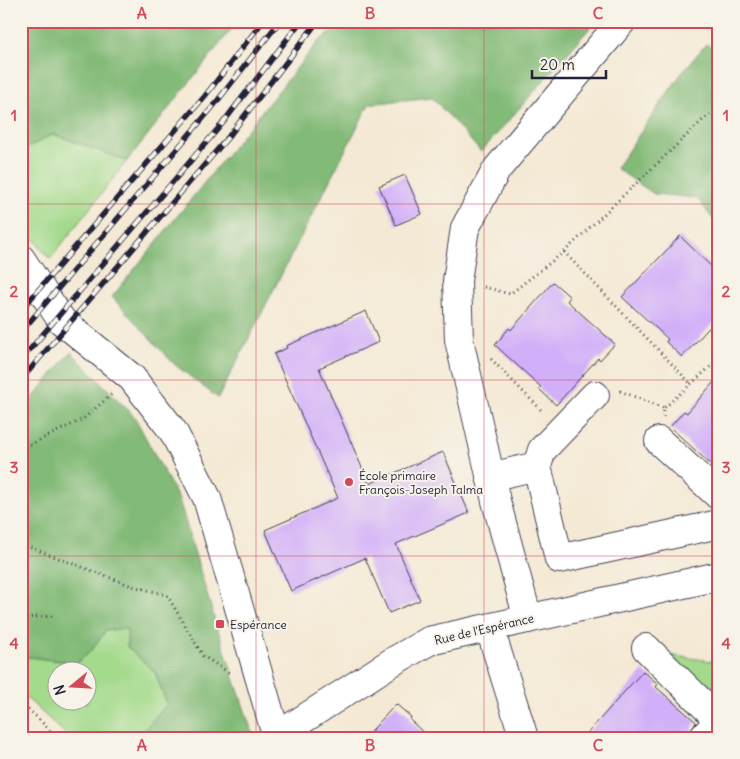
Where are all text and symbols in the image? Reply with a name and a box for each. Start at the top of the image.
text: A [137,3,147,23]
text: B [365,3,376,23]
text: C [593,3,604,23]
scale bar [532,48,606,80]
text: 20 m [540,55,575,74]
text: 1 [11,105,17,125]
text: 1 [723,105,729,125]
text: 2 [10,281,19,301]
text: 2 [722,281,731,301]
text: 3 [9,457,19,477]
text: 3 [721,457,731,477]
place label: École primaire François-Joseph Talma [359,468,483,497]
marker: École primaire François-Joseph Talma [343,476,355,488]
street label: Rue de l'Espérance [433,610,535,648]
place label: Espérance [230,617,287,632]
marker: Espérance [214,618,226,630]
text: 4 [9,633,19,653]
text: 4 [721,633,731,653]
north arrow [48,662,98,712]
text: N [50,683,70,697]
text: A [137,735,147,755]
text: B [365,735,376,755]
text: C [593,735,604,755]

